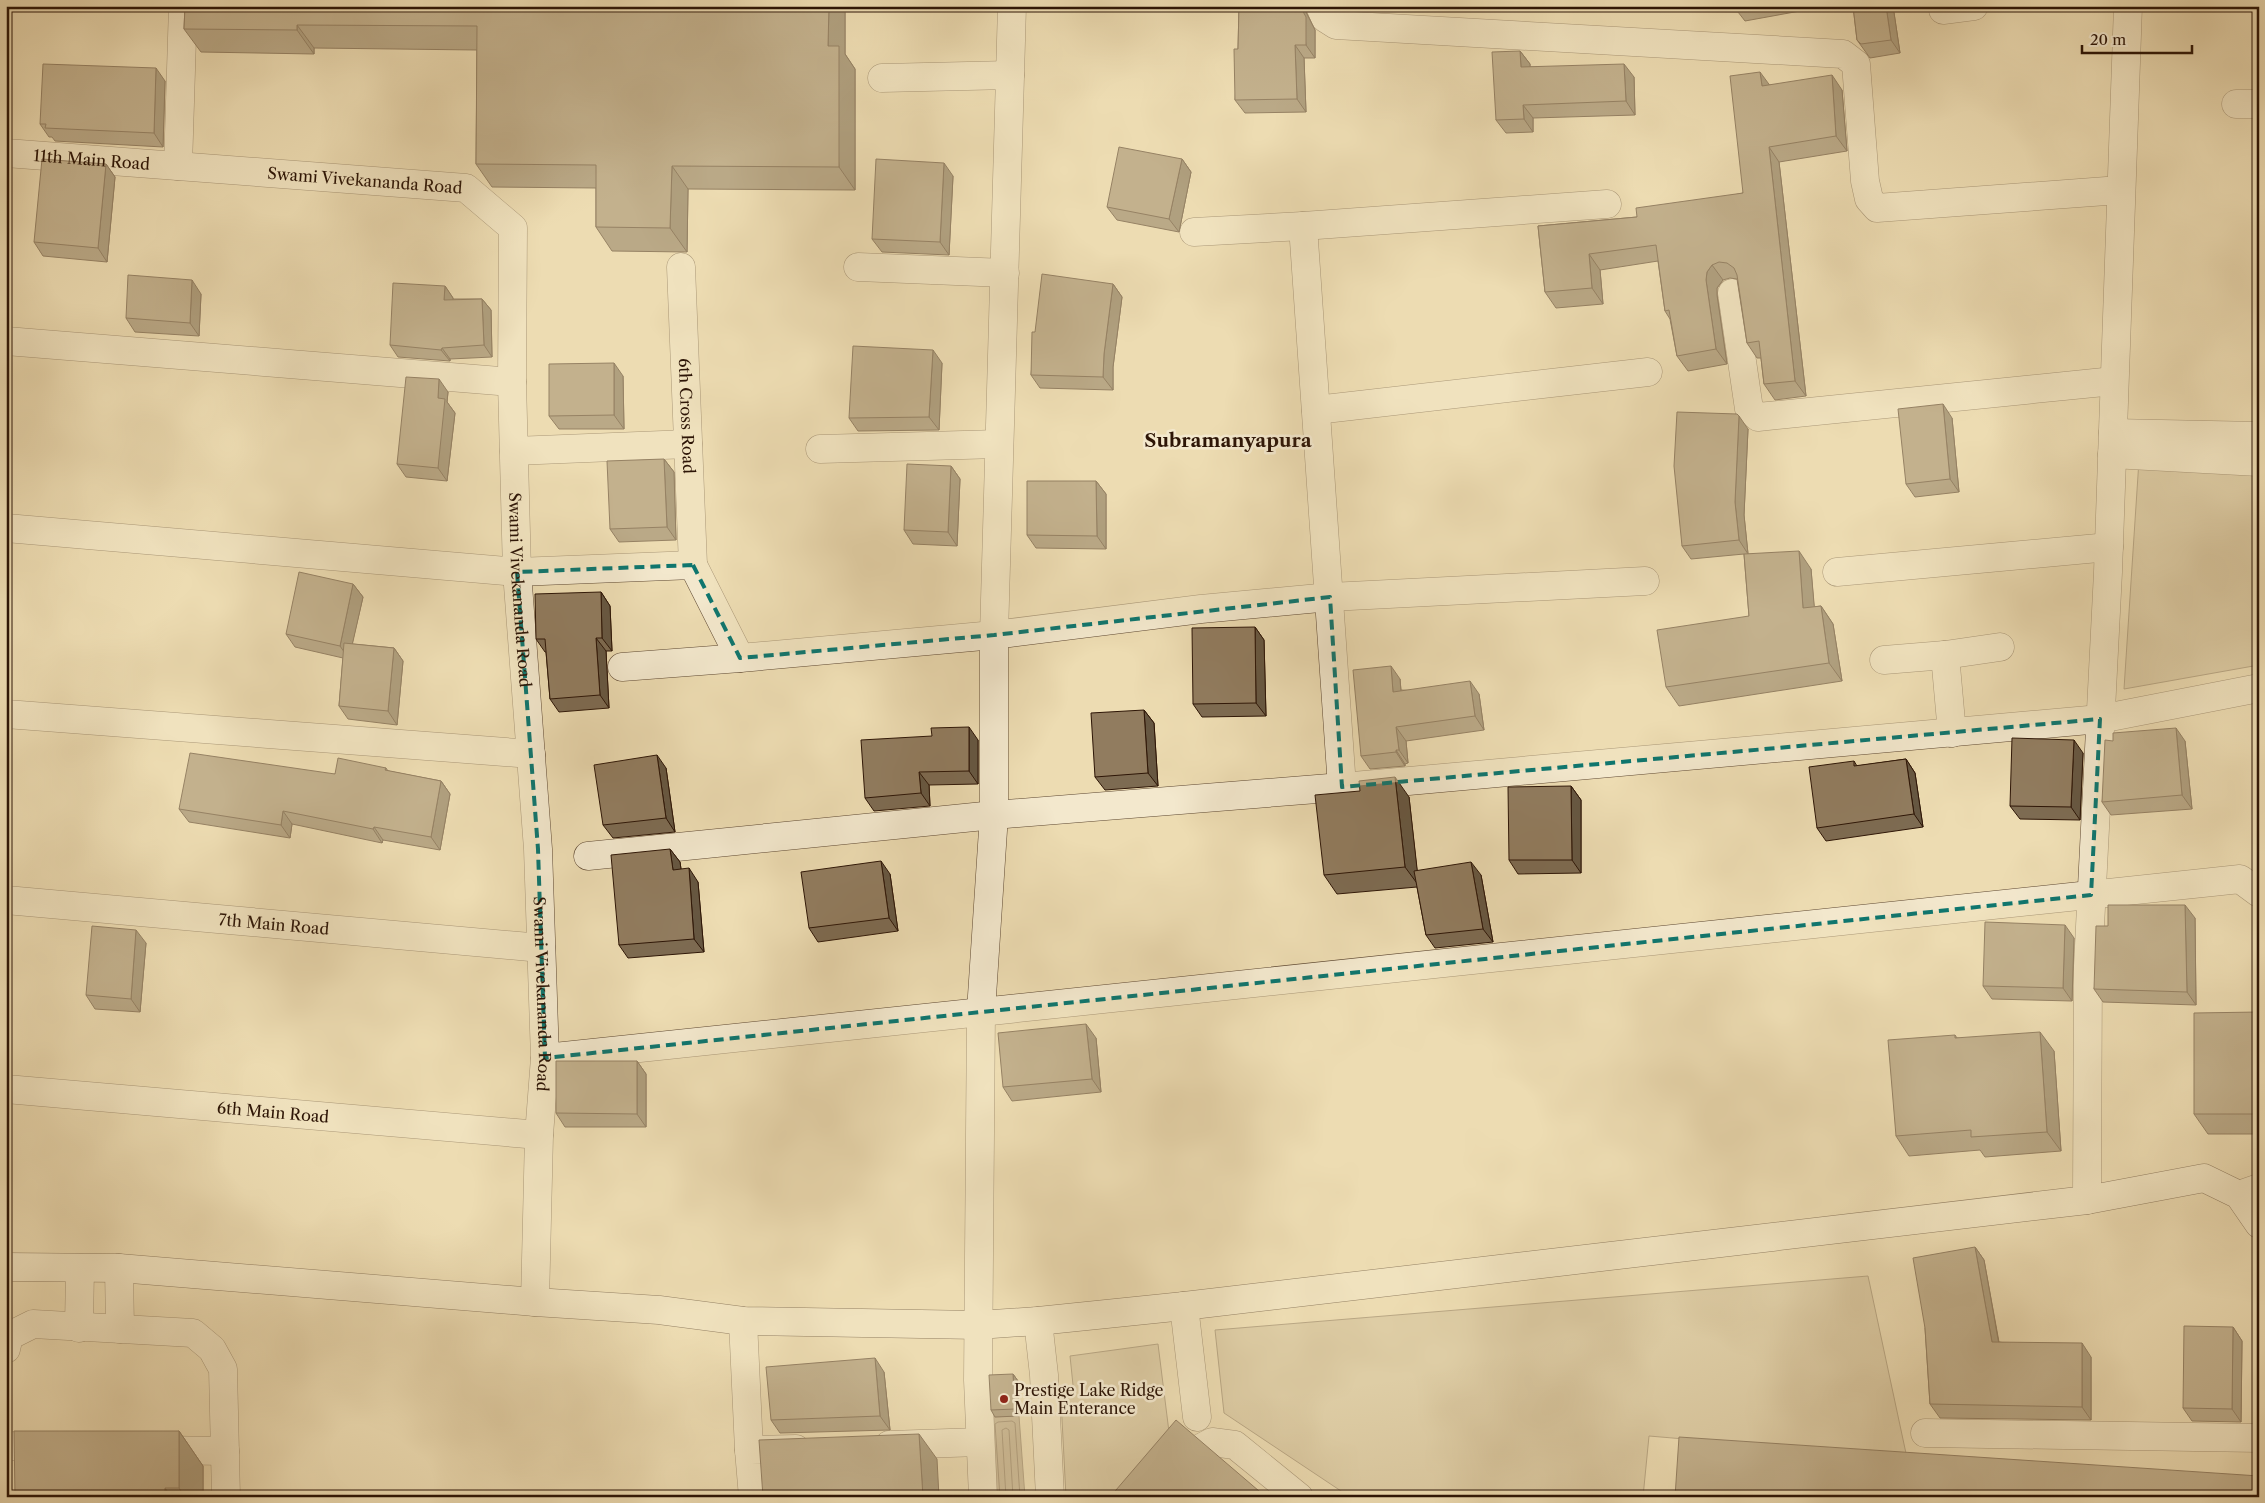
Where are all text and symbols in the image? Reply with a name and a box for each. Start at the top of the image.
scale bar [2082,22,2192,54]
text: 20 m [2090,30,2126,49]
street label: 11th Main Road [33,145,151,174]
street label: Swami Vivekananda Road [267,163,463,198]
street label: 6th Cross Road [675,358,699,474]
district label: Subramanyapura [1144,429,1313,452]
street label: Swami Vivekananda Road [505,492,536,688]
street label: Swami Vivekananda Road [530,896,555,1093]
street label: 7th Main Road [218,909,330,939]
street label: 6th Main Road [216,1097,330,1127]
place label: Prestige Lake Ridge Main Enterance [1014,1380,1163,1418]
marker: Prestige Lake Ridge Main Enterance [998,1393,1010,1405]

